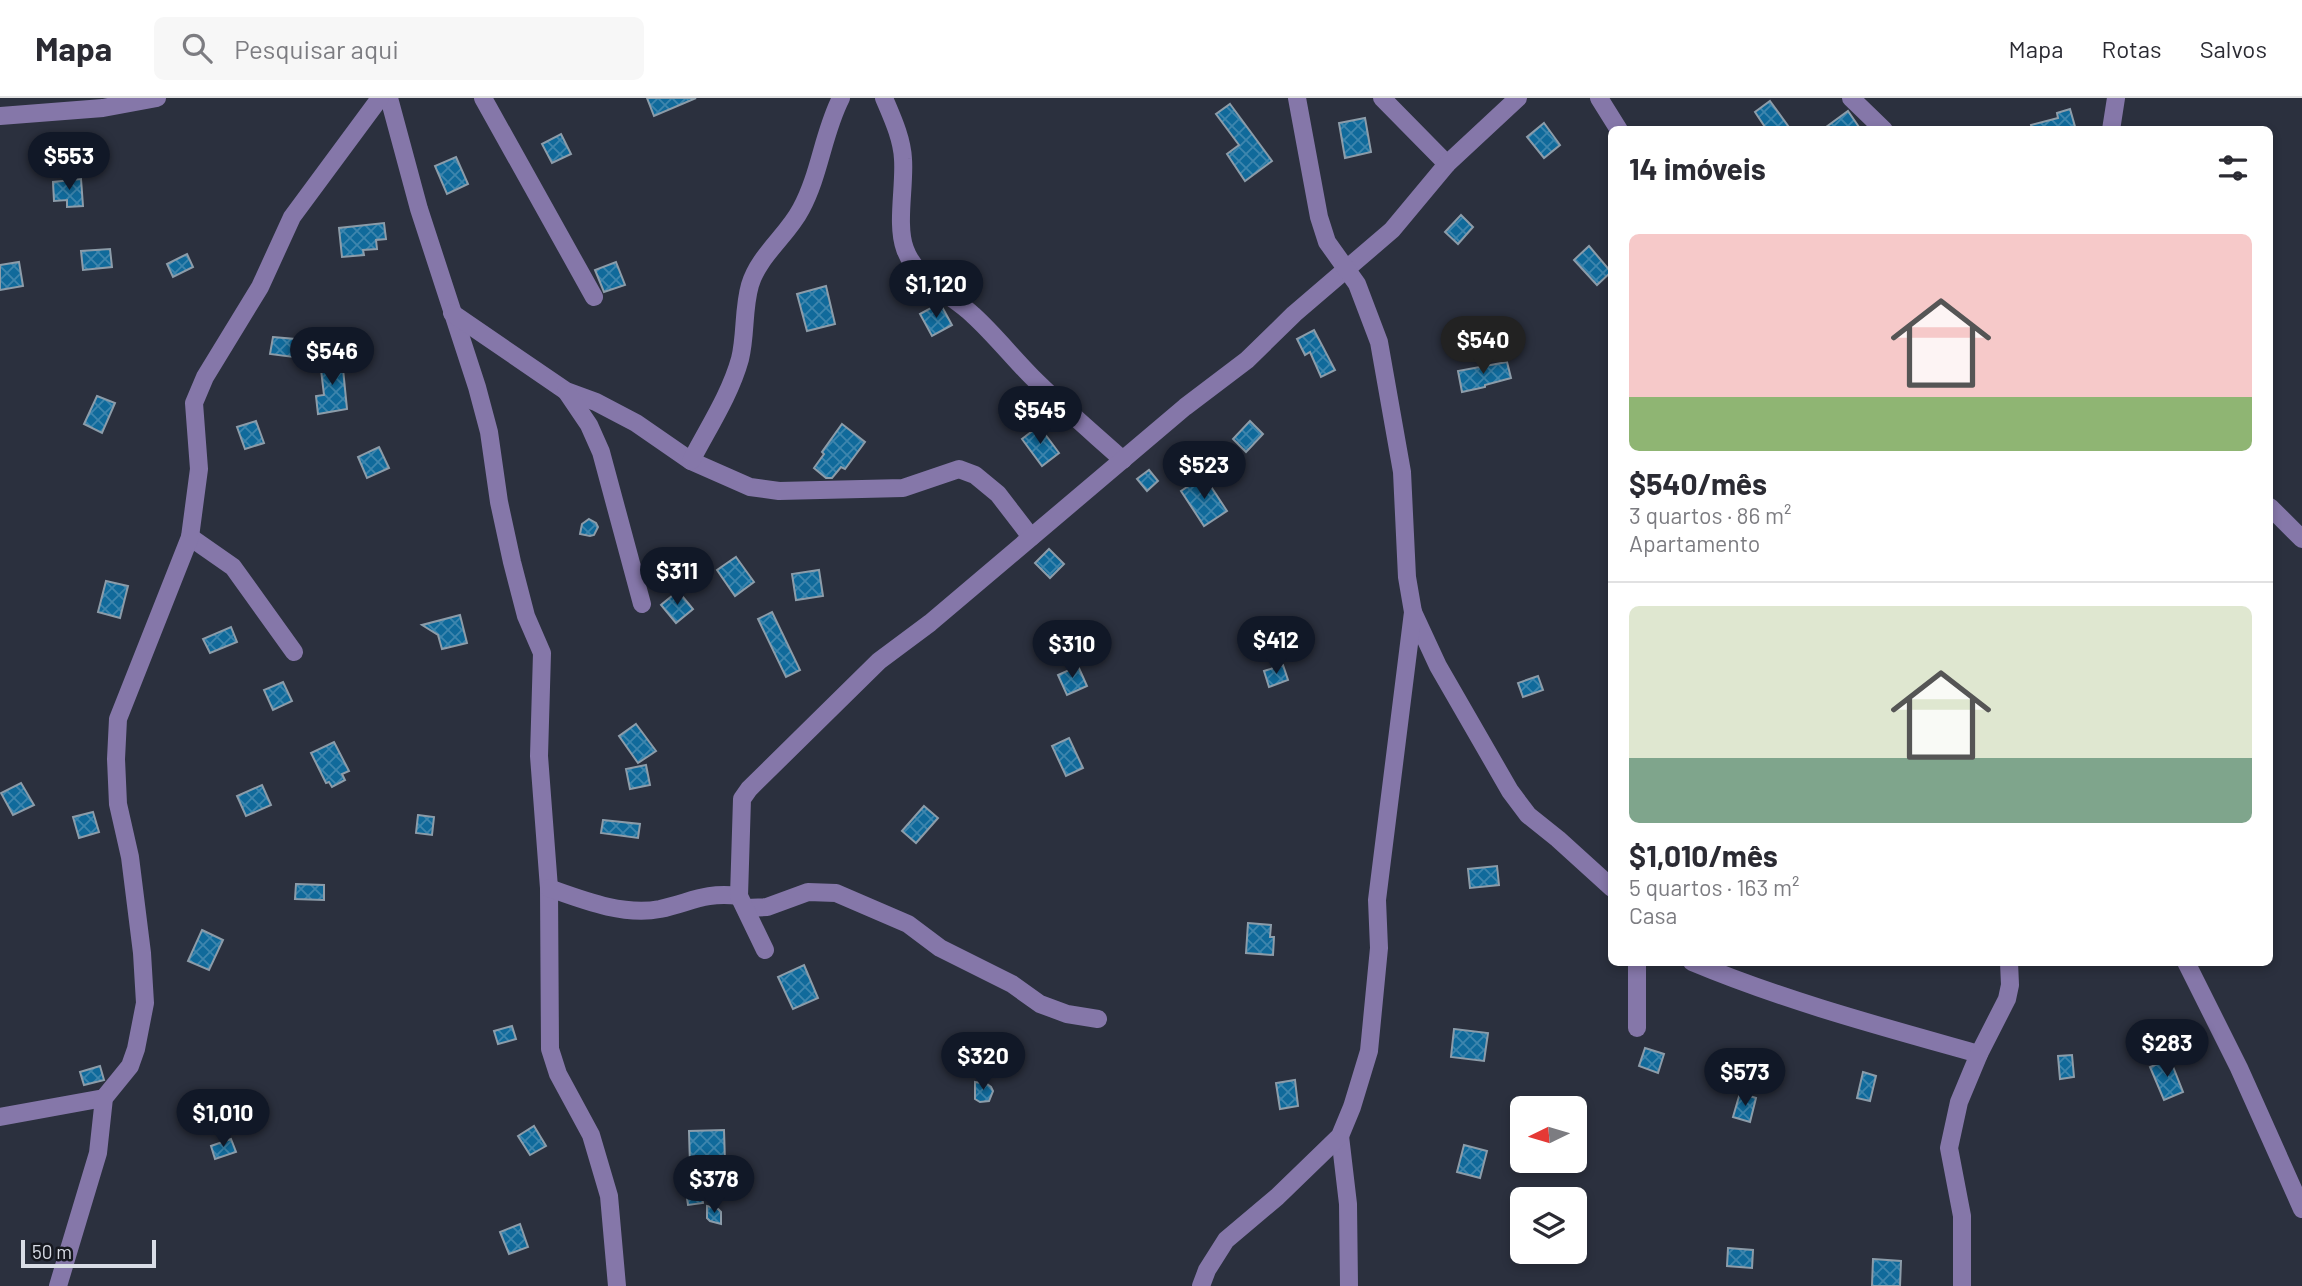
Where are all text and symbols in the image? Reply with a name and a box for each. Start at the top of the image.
search box [154,17,644,80]
text: Mapa [35,28,112,68]
icon: search [178,29,216,67]
text: Pesquisar aqui [234,33,399,64]
text: Mapa [2009,34,2064,63]
text: Rotas [2102,34,2162,63]
text: Salvos [2200,34,2267,63]
pin: $553 [28,132,110,192]
text: $553 [44,141,94,169]
icon: filters [2214,149,2252,187]
text: 14 imóveis [1629,150,1766,186]
pin: $1,120 [879,260,993,320]
text: $1,120 [905,269,967,297]
icon: home [1878,280,2004,406]
pin: $540 [1442,316,1524,376]
text: $540 [1457,325,1509,353]
pin: $546 [291,328,373,387]
text: $546 [306,336,358,364]
pin: $545 [999,386,1081,446]
text: $545 [1014,395,1066,423]
pin: $523 [1163,442,1245,501]
text: $523 [1179,450,1229,478]
text: $540/mês [1629,465,1767,501]
text: 3 quartos · 86 m² [1629,501,1792,529]
text: Apartamento [1629,529,1760,557]
pin: $311 [636,547,718,607]
text: $311 [656,556,698,584]
pin: $412 [1235,616,1317,676]
pin: $310 [1031,620,1113,680]
text: $412 [1253,625,1299,653]
text: $310 [1049,629,1095,657]
icon: home [1878,652,2004,778]
text: $1,010/mês [1629,837,1778,873]
text: 5 quartos · 163 m² [1629,873,1799,901]
text: Casa [1629,901,1677,929]
pin: $283 [2126,1020,2208,1079]
text: $283 [2142,1028,2192,1056]
pin: $320 [942,1032,1024,1092]
text: $320 [957,1041,1009,1069]
pin: $573 [1704,1048,1786,1108]
text: $573 [1720,1057,1770,1085]
pin: $1,010 [166,1090,280,1149]
north arrow [1510,1096,1587,1172]
map controls [1510,1096,1587,1264]
text: $1,010 [193,1098,253,1126]
pin: $378 [673,1156,755,1215]
text: $378 [689,1164,739,1192]
button: layers [1510,1187,1587,1264]
scale bar [21,1237,156,1269]
text: 50 m [32,1240,72,1263]

